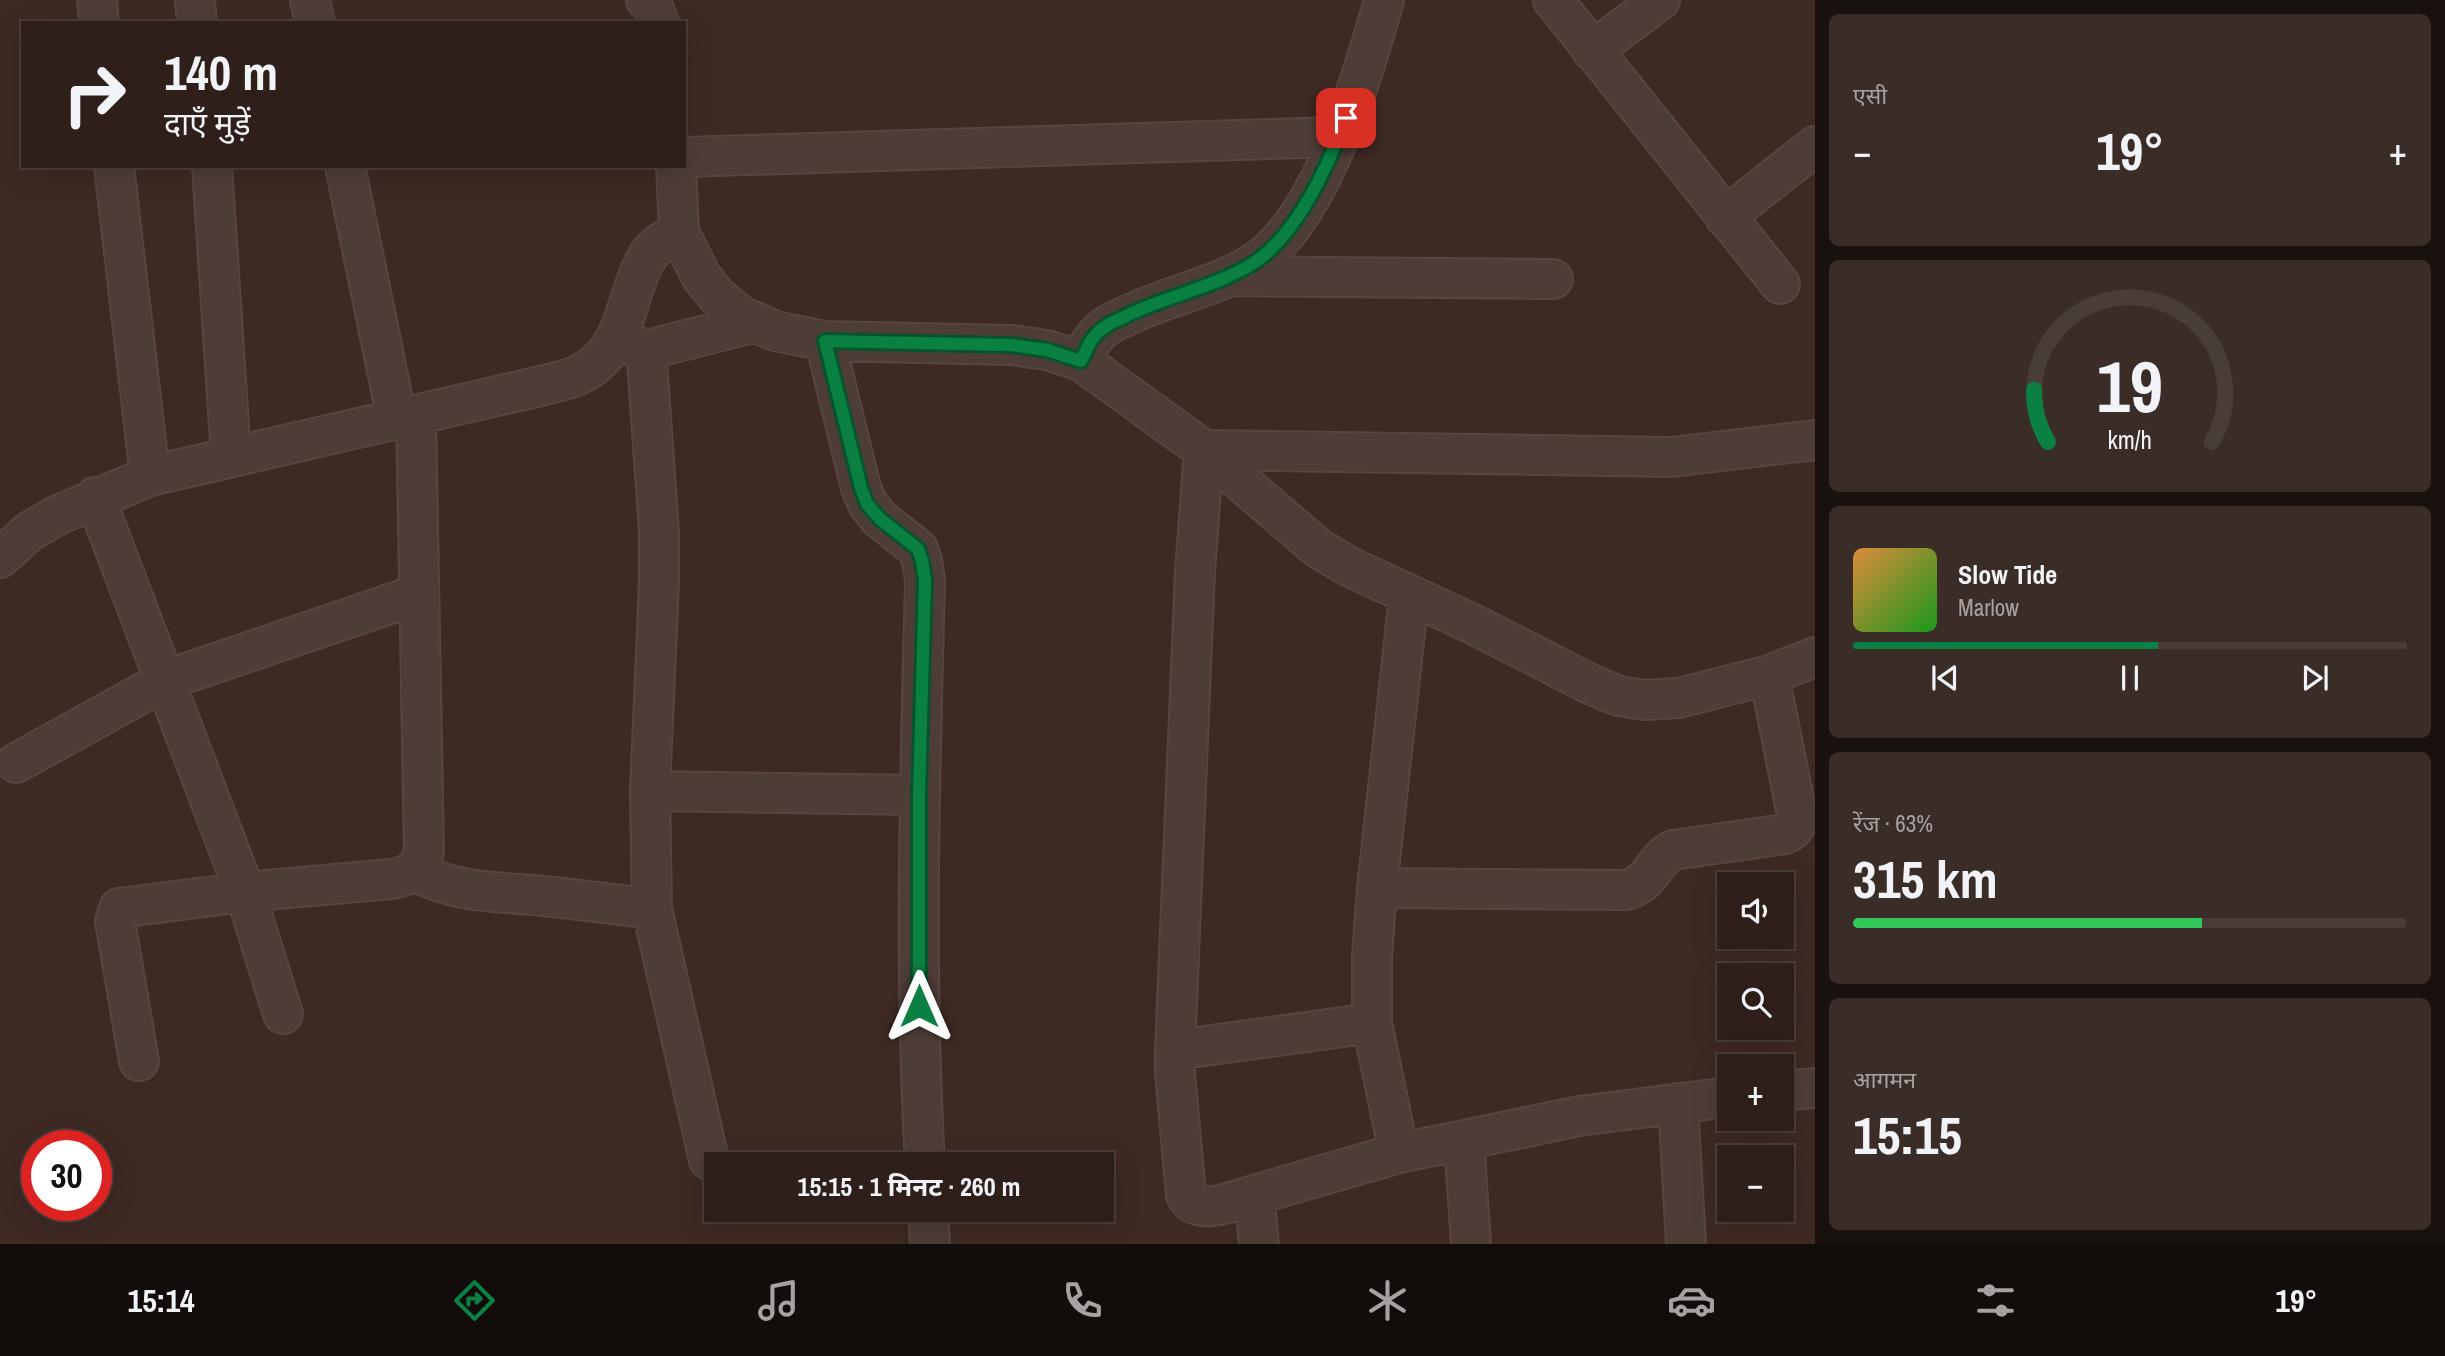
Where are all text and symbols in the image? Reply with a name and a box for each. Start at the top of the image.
text: 140 m [164,39,278,105]
icon: right [49,49,140,140]
text: एसी [1853,80,1887,111]
pin [1316,88,1376,148]
icon: arrive [1327,99,1365,137]
text: दाएँ मुड़ें [164,102,251,145]
text: 19° [2096,116,2164,186]
text: − [1853,126,1871,177]
text: + [2389,126,2407,177]
text: 19 [2097,337,2163,435]
text: km/h [2108,423,2152,457]
text: Slow Tide [1958,557,2057,592]
text: Marlow [1958,592,2019,623]
icon: previous [1926,659,1964,697]
icon: pause [2111,659,2149,697]
icon: next [2296,659,2334,697]
text: रेंज · 63% [1853,808,1933,839]
text: 315 km [1853,844,1998,914]
map controls [1717,872,1794,1222]
button: sound [1717,872,1794,949]
button: search [1717,963,1794,1040]
position arrow [882,969,956,1043]
button: + [1717,1054,1794,1131]
text: आगमन [1853,1064,1916,1095]
text: 15:15 [1853,1100,1962,1170]
speed limit sign: 30 [21,1130,112,1221]
button: − [1717,1145,1794,1222]
text: 15:15 · 1 मिनट · 260 m [798,1169,1020,1204]
icon: directions [450,1276,499,1325]
icon: music [754,1276,803,1325]
icon: phone [1058,1276,1107,1325]
icon: climate [1363,1276,1412,1325]
icon: car [1667,1276,1716,1325]
icon: filters [1971,1276,2020,1325]
text: 15:14 [128,1279,195,1322]
text: 19° [2275,1279,2317,1322]

